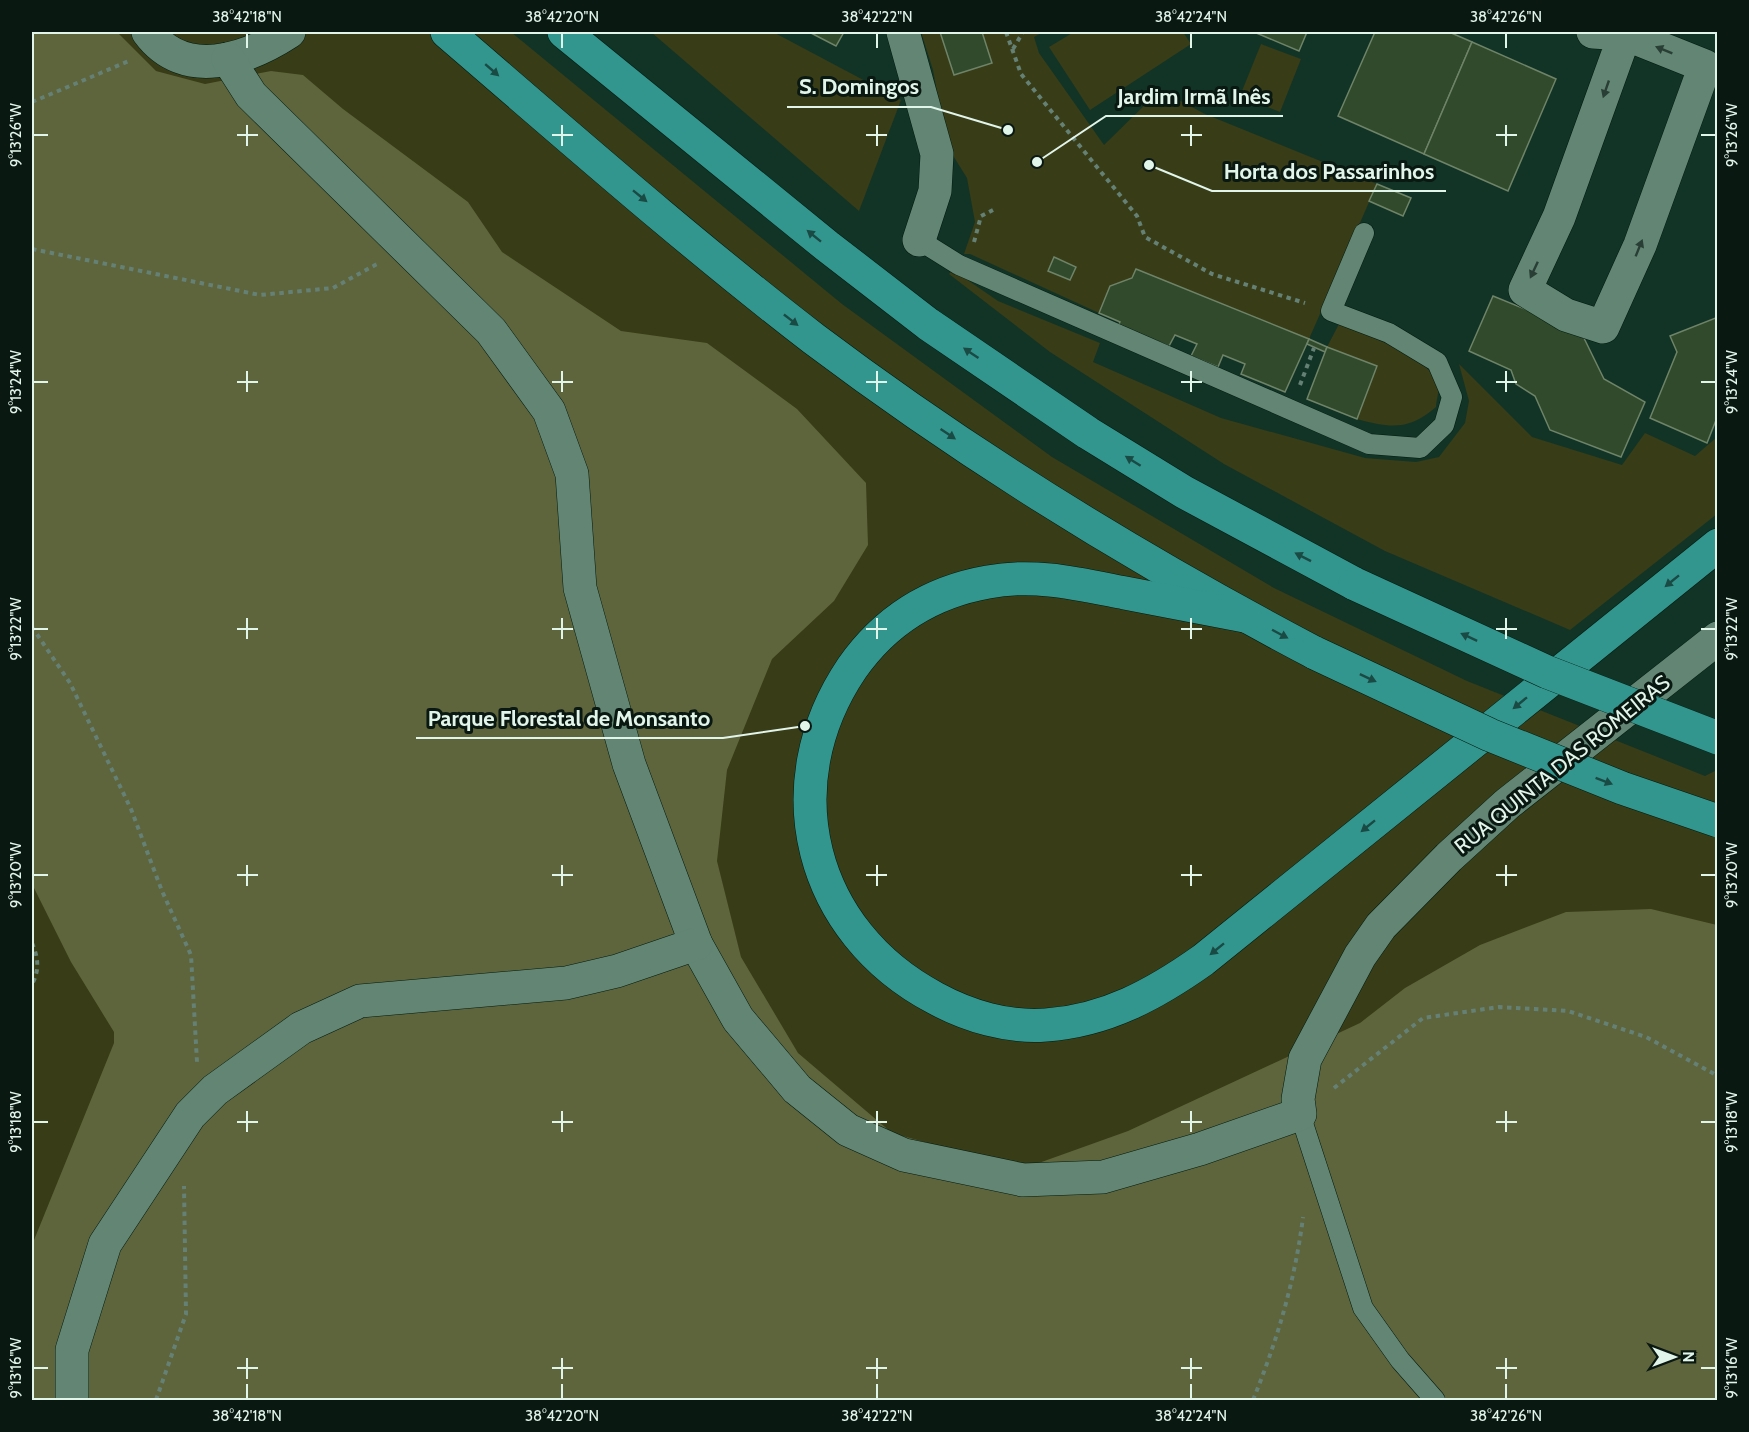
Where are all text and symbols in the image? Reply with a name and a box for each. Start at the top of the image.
text: 38°42'18"N [212,8,282,26]
text: 38°42'20"N [525,8,599,26]
text: 38°42'22"N [841,8,913,26]
text: 38°42'24"N [1155,8,1227,26]
text: 38°42'26"N [1470,8,1542,26]
one-way arrow [1655,45,1673,55]
one-way arrow [484,63,499,77]
callout: S. Domingos [787,67,931,107]
text: S. Domingos [799,73,919,100]
callout: Jardim Irmã Inês [1106,76,1283,116]
one-way arrow [1601,80,1610,98]
text: Jardim Irmã Inês [1117,83,1271,110]
text: 9°13'26"W [7,102,25,167]
text: 9°13'26"W [1723,102,1741,167]
callout: Horta dos Passarinhos [1212,151,1446,191]
text: Horta dos Passarinhos [1224,158,1434,185]
one-way arrow [632,190,648,203]
one-way arrow [807,231,822,243]
one-way arrow [1634,238,1644,256]
one-way arrow [1529,262,1539,280]
one-way arrow [783,314,798,326]
one-way arrow [963,347,979,359]
text: 9°13'24"W [7,349,25,414]
text: 9°13'24"W [1723,349,1741,414]
one-way arrow [940,429,957,440]
one-way arrow [1125,456,1141,467]
one-way arrow [1294,552,1311,562]
one-way arrow [1664,575,1680,588]
text: 9°13'22"W [7,597,25,661]
text: 9°13'22"W [1723,597,1741,661]
one-way arrow [1271,629,1289,639]
one-way arrow [1461,632,1478,641]
street label: RUA QUINTA DAS ROMEIRAS [1449,669,1675,859]
one-way arrow [1359,673,1376,682]
one-way arrow [1512,697,1528,710]
callout: Parque Florestal de Monsanto [416,698,723,738]
text: Parque Florestal de Monsanto [428,705,710,732]
one-way arrow [1596,776,1614,786]
one-way arrow [1360,819,1376,832]
text: 9°13'20"W [7,841,25,908]
text: 9°13'20"W [1723,841,1741,908]
one-way arrow [1210,942,1225,955]
text: 9°13'18"W [7,1090,25,1153]
text: 9°13'18"W [1723,1090,1741,1153]
north arrow [1644,1327,1704,1387]
text: 9°13'16"W [7,1337,25,1398]
text: 9°13'16"W [1723,1337,1741,1398]
text: N [1679,1351,1698,1363]
text: 38°42'18"N [212,1407,282,1425]
text: 38°42'20"N [525,1407,599,1425]
text: 38°42'22"N [841,1407,913,1425]
text: 38°42'24"N [1155,1407,1227,1425]
text: 38°42'26"N [1470,1407,1542,1425]

